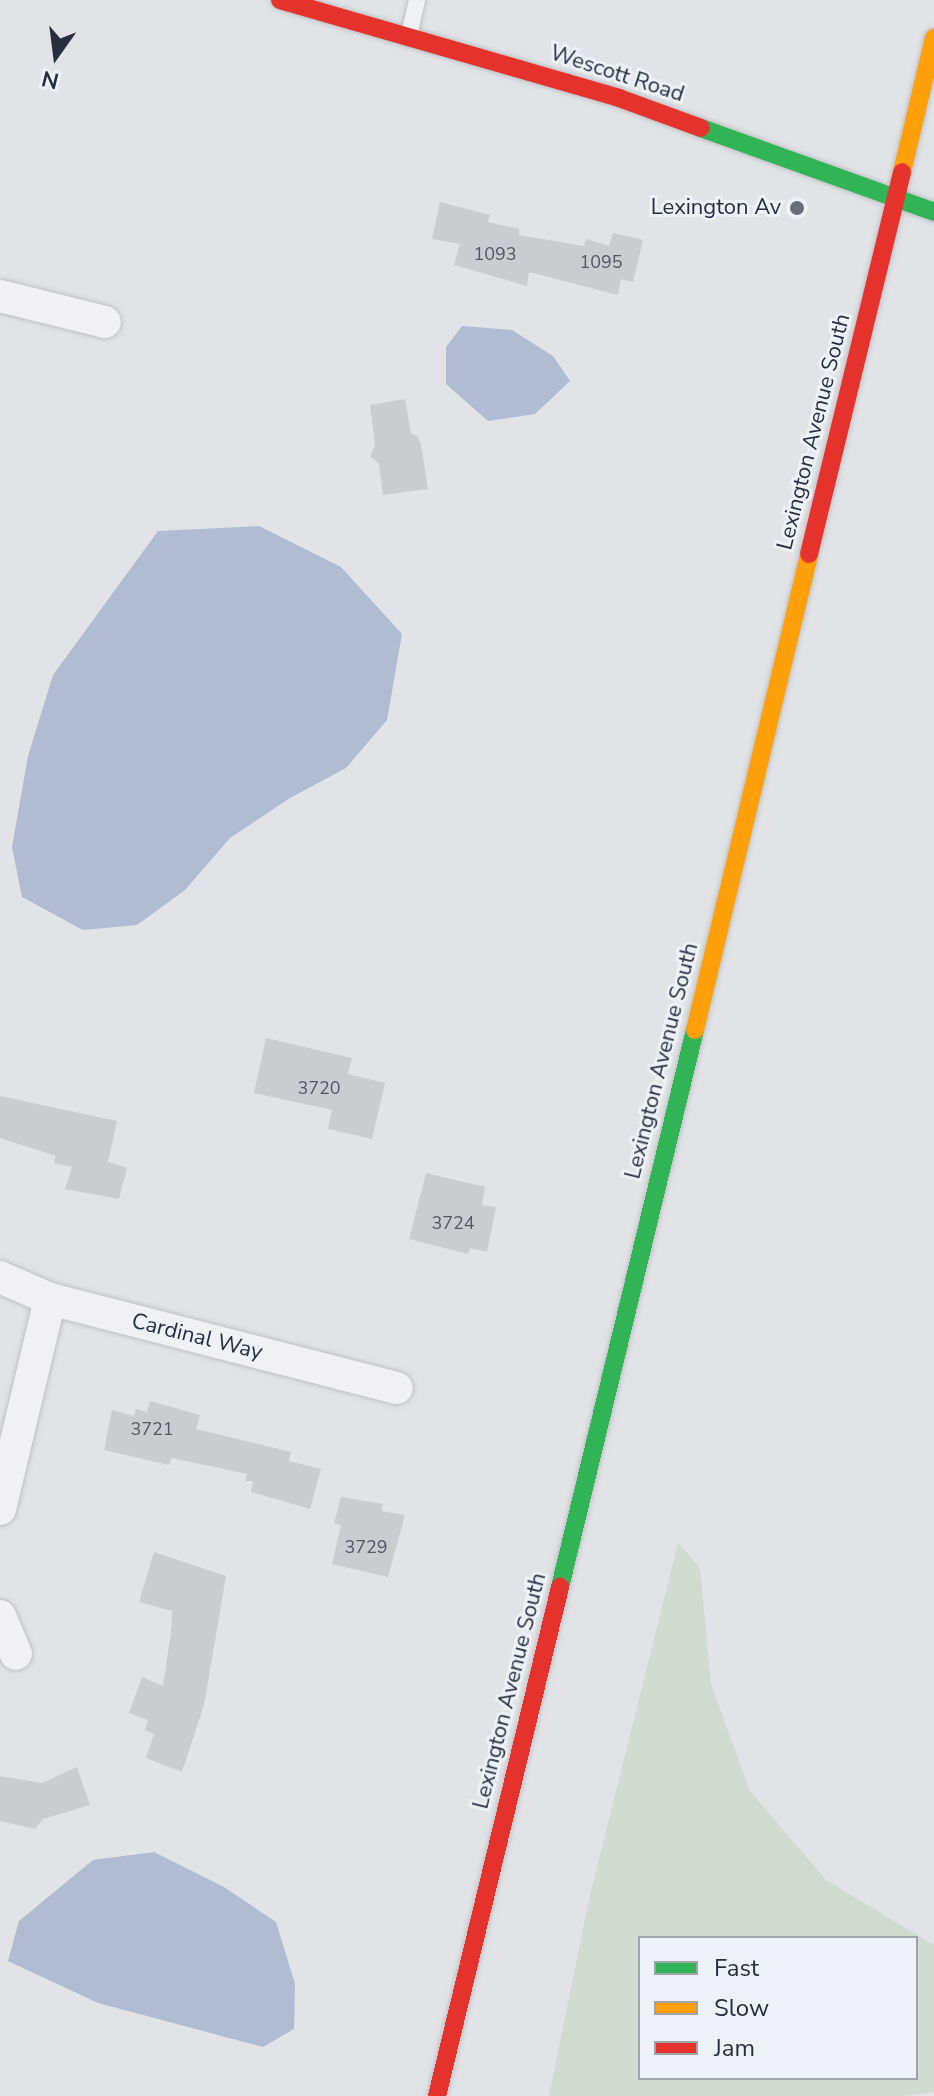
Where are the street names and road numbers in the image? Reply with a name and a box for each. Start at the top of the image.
street label: Wescott Road [547,40,687,108]
street label: Lexington Avenue South [772,311,856,553]
street label: Lexington Avenue South [620,940,704,1182]
street label: Cardinal Way [129,1308,265,1366]
street label: Lexington Avenue South [468,1570,552,1812]

